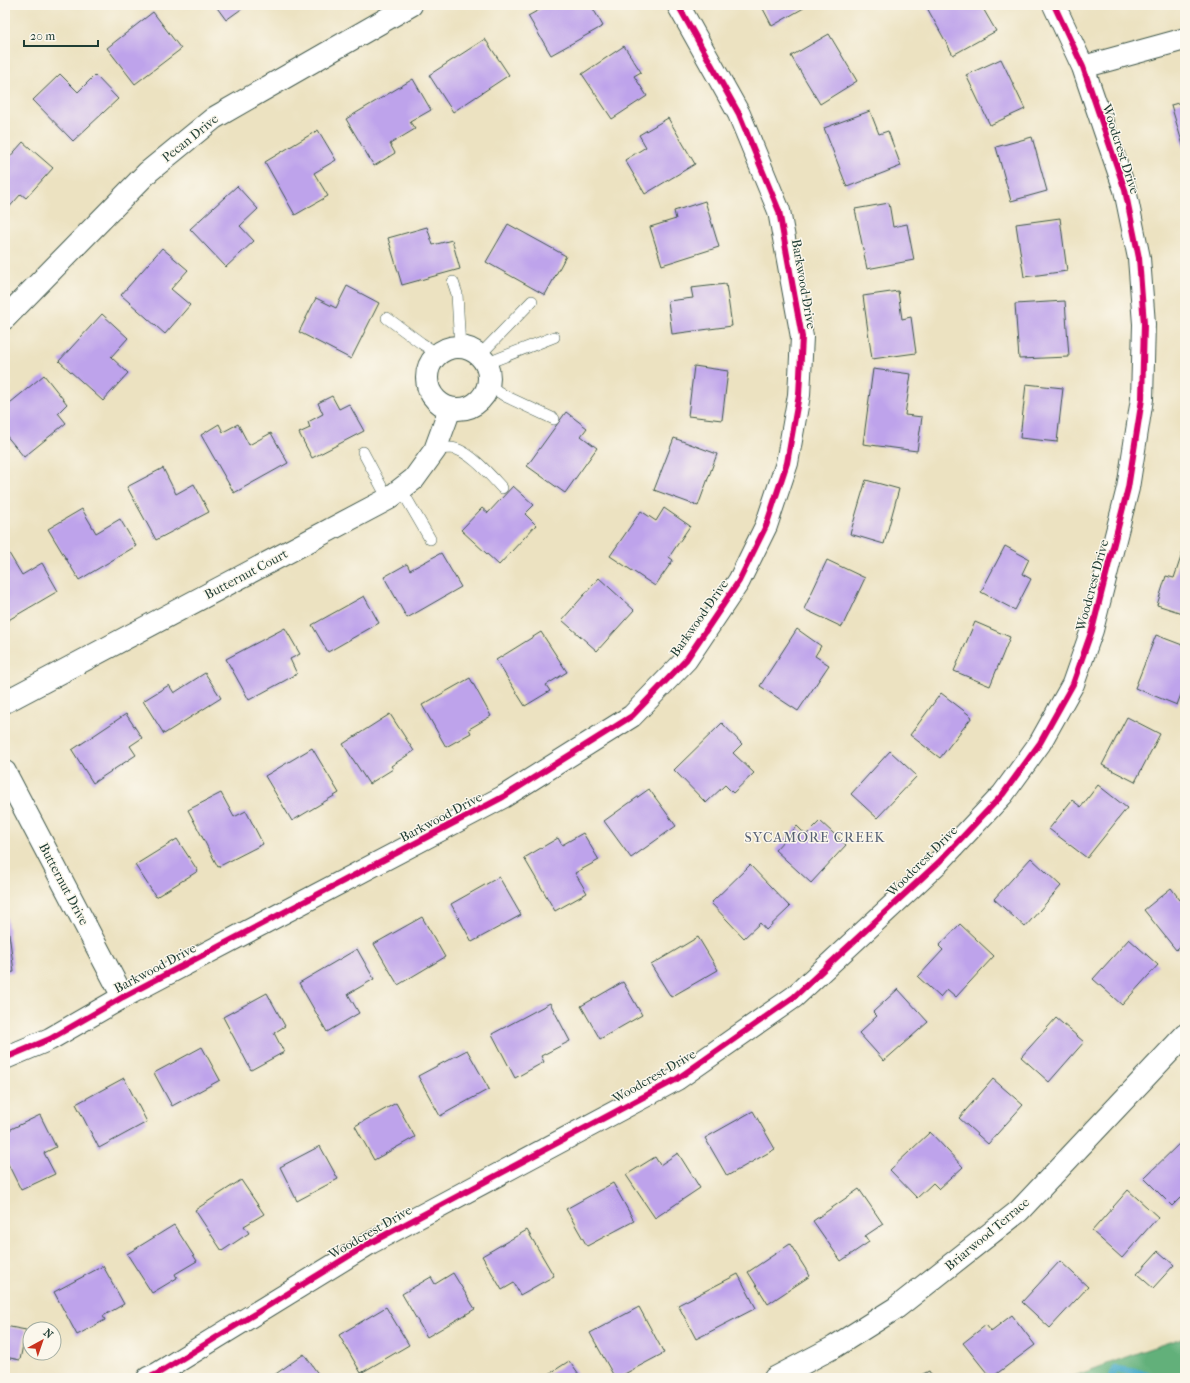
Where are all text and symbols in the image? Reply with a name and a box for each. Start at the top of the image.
scale bar [24,22,98,48]
text: 20 m [30,29,55,43]
street label: Woodcrest Drive [1099,101,1143,196]
street label: Pecan Drive [159,110,222,165]
street label: Barkwood Drive [789,238,819,331]
street label: Woodcrest Drive [1072,537,1112,633]
street label: Butternut Court [202,546,290,602]
street label: Barkwood Drive [667,576,732,659]
street label: Barkwood Drive [397,789,485,845]
street label: Woodcrest Drive [883,822,961,900]
district label: SYCAMORE CREEK [744,829,886,846]
street label: Butternut Drive [36,840,92,928]
street label: Barkwood Drive [111,940,199,996]
street label: Woodcrest Drive [609,1046,699,1106]
street label: Briarwood Terrace [942,1194,1033,1274]
street label: Woodcrest Drive [325,1202,415,1262]
north arrow [22,1321,62,1361]
text: N [41,1326,56,1342]

